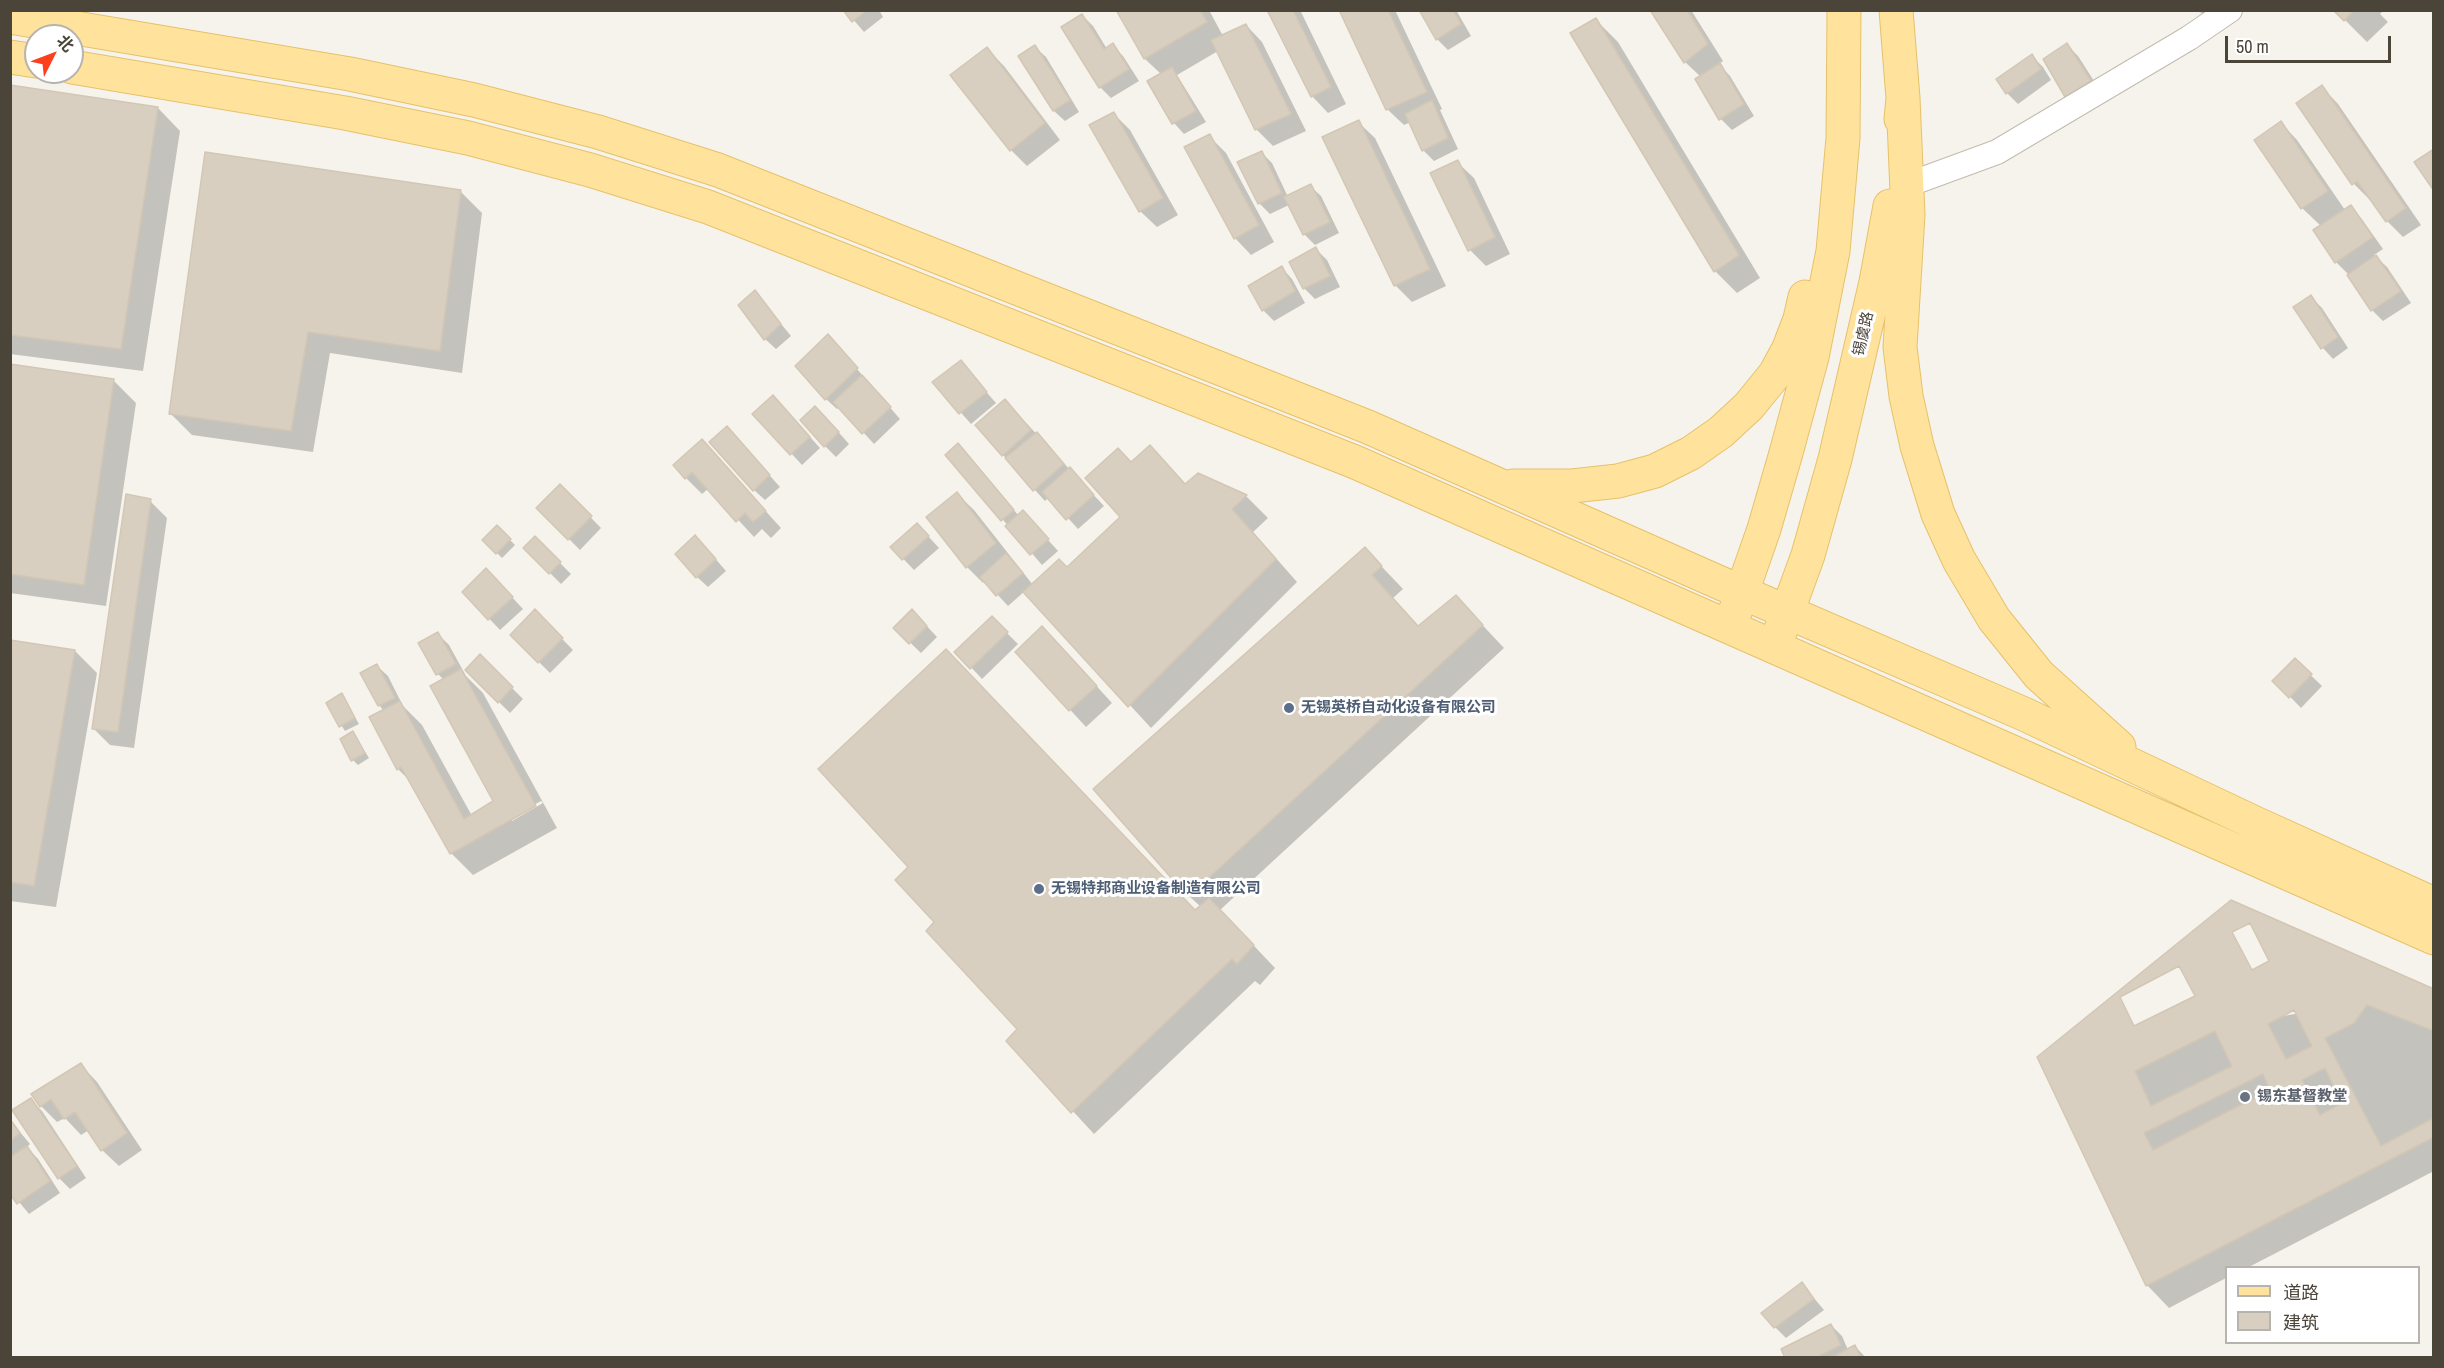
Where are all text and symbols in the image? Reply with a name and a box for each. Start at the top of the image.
north arrow [24,24,84,84]
scale bar [2228,24,2394,62]
text: 北 [52,30,79,57]
text: 50 m [2236,34,2269,59]
street label: 锡虞路 [1850,310,1878,358]
place label: 无锡英桥自动化设备有限公司 [1301,699,1496,717]
marker: 无锡英桥自动化设备有限公司 [1282,701,1296,715]
place label: 无锡特邦商业设备制造有限公司 [1051,880,1261,898]
marker: 无锡特邦商业设备制造有限公司 [1032,882,1046,896]
place label: 锡东基督教堂 [2257,1088,2347,1106]
marker: 锡东基督教堂 [2238,1090,2252,1104]
legend [2225,1266,2420,1344]
text: 道路 [2283,1280,2319,1305]
text: 建筑 [2283,1310,2319,1335]

